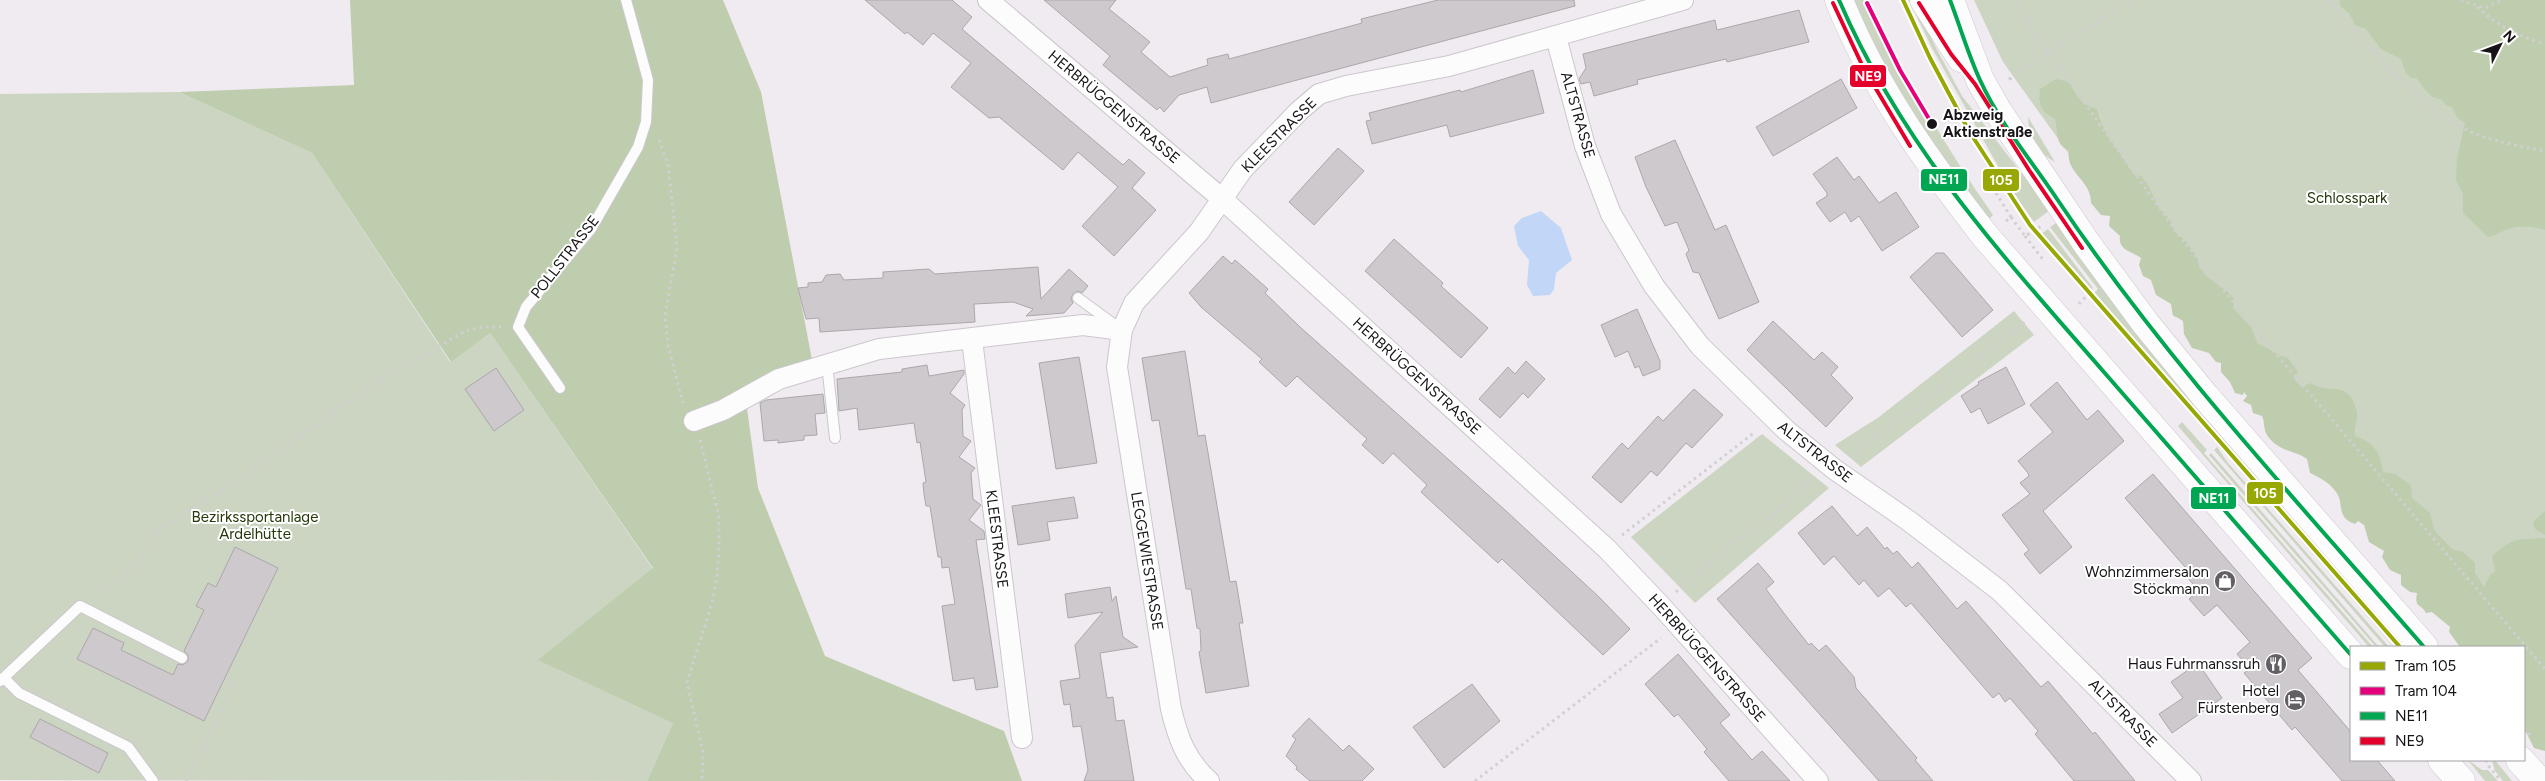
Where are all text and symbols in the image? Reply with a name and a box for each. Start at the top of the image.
north arrow [2475,20,2525,70]
text: N [2499,27,2519,46]
street label: HERBRÜGGENSTRASSE [1044,47,1184,167]
line badge: NE9 [1849,64,1887,88]
text: NE9 [1854,68,1882,85]
street label: ALTSTRASSE [1557,70,1599,160]
street label: KLEESTRASSE [1238,94,1320,176]
place label: Abzweig Aktienstraße [1943,106,2033,141]
marker: Abzweig Aktienstraße [1925,117,1939,131]
line badge: NE11 [1920,168,1968,192]
line badge: 105 [1982,168,2020,192]
text: NE11 [1929,171,1959,188]
text: 105 [1989,172,2013,189]
park label: Schlosspark [2307,189,2388,207]
street label: POLLSTRASSE [527,212,603,302]
street label: HERBRÜGGENSTRASSE [1349,314,1485,438]
street label: ALTSTRASSE [1774,417,1856,487]
line badge: 105 [2246,481,2284,505]
text: 105 [2253,485,2277,502]
line badge: NE11 [2190,486,2237,510]
street label: KLEESTRASSE [982,489,1012,589]
street label: LEGGEWIESTRASSE [1127,490,1167,632]
text: NE11 [2199,490,2229,507]
park label: Bezirkssportanlage Ardelhütte [192,508,318,543]
place label: Wohnzimmersalon Stöckmann [2085,563,2209,598]
shop icon: Wohnzimmersalon Stöckmann [2213,569,2237,593]
street label: HERBRÜGGENSTRASSE [1645,590,1769,726]
legend [2350,646,2525,761]
restaurant icon: Haus Fuhrmanssruh [2264,652,2288,676]
place label: Haus Fuhrmanssruh [2128,655,2260,673]
text: Tram 105 [2395,657,2456,675]
street label: ALTSTRASSE [2085,675,2161,751]
place label: Hotel Fürstenberg [2198,682,2279,717]
text: Tram 104 [2395,682,2457,700]
hotel icon: Hotel Fürstenberg [2283,688,2307,712]
text: NE11 [2395,707,2428,725]
text: NE9 [2395,732,2424,750]

